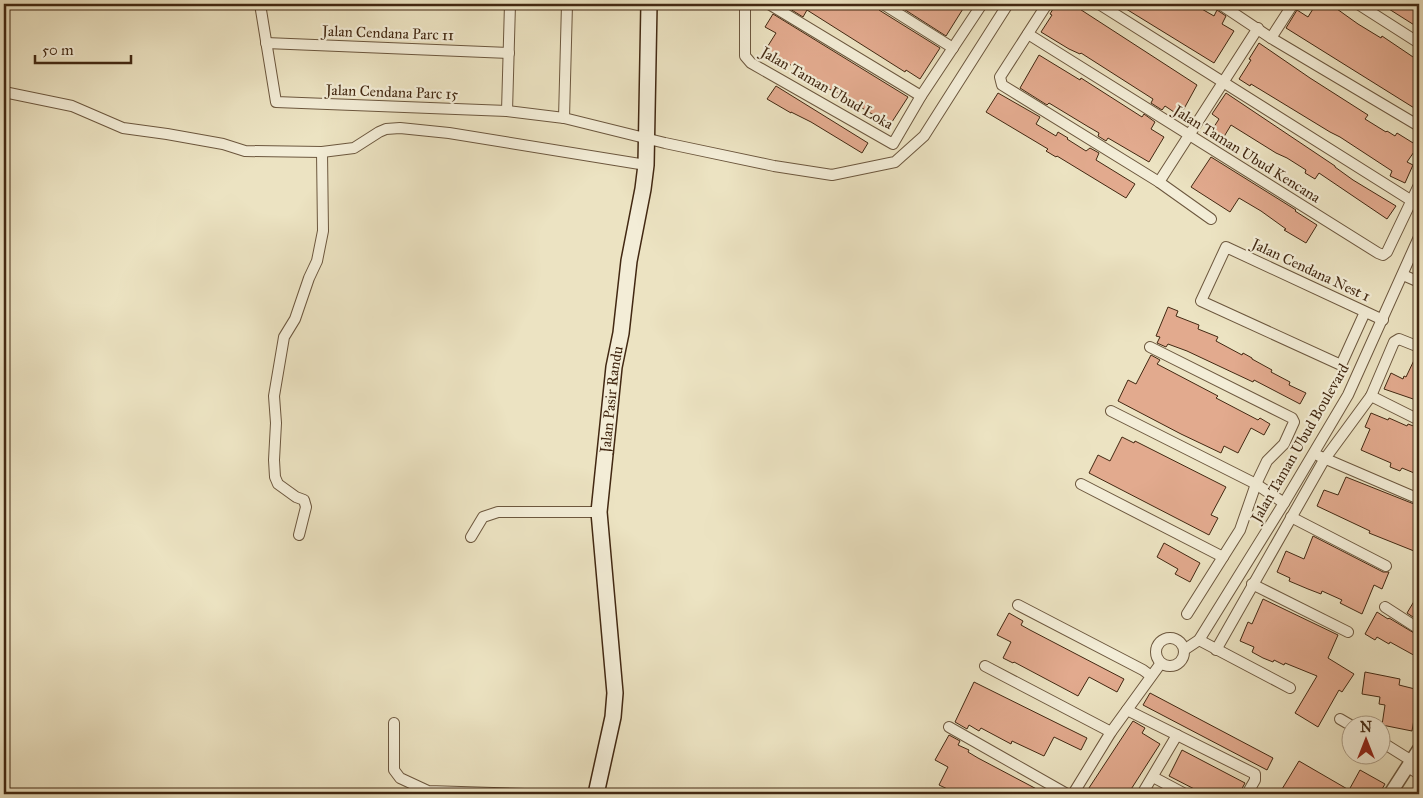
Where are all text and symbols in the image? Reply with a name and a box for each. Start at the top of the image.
street label: Jalan Cendana Parc 11 [320,22,454,45]
scale bar [35,32,131,64]
text: 50 m [42,41,74,59]
street label: Jalan Taman Ubud Loka [755,42,897,134]
street label: Jalan Cendana Parc 15 [323,81,459,104]
street label: Jalan Taman Ubud Kencana [1168,100,1324,208]
street label: Jalan Cendana Nest 1 [1247,234,1373,306]
street label: Jalan Pasir Randu [596,344,627,456]
street label: Jalan Taman Ubud Boulevard [1246,360,1354,528]
north arrow [1340,716,1390,766]
text: N [1360,719,1372,736]

